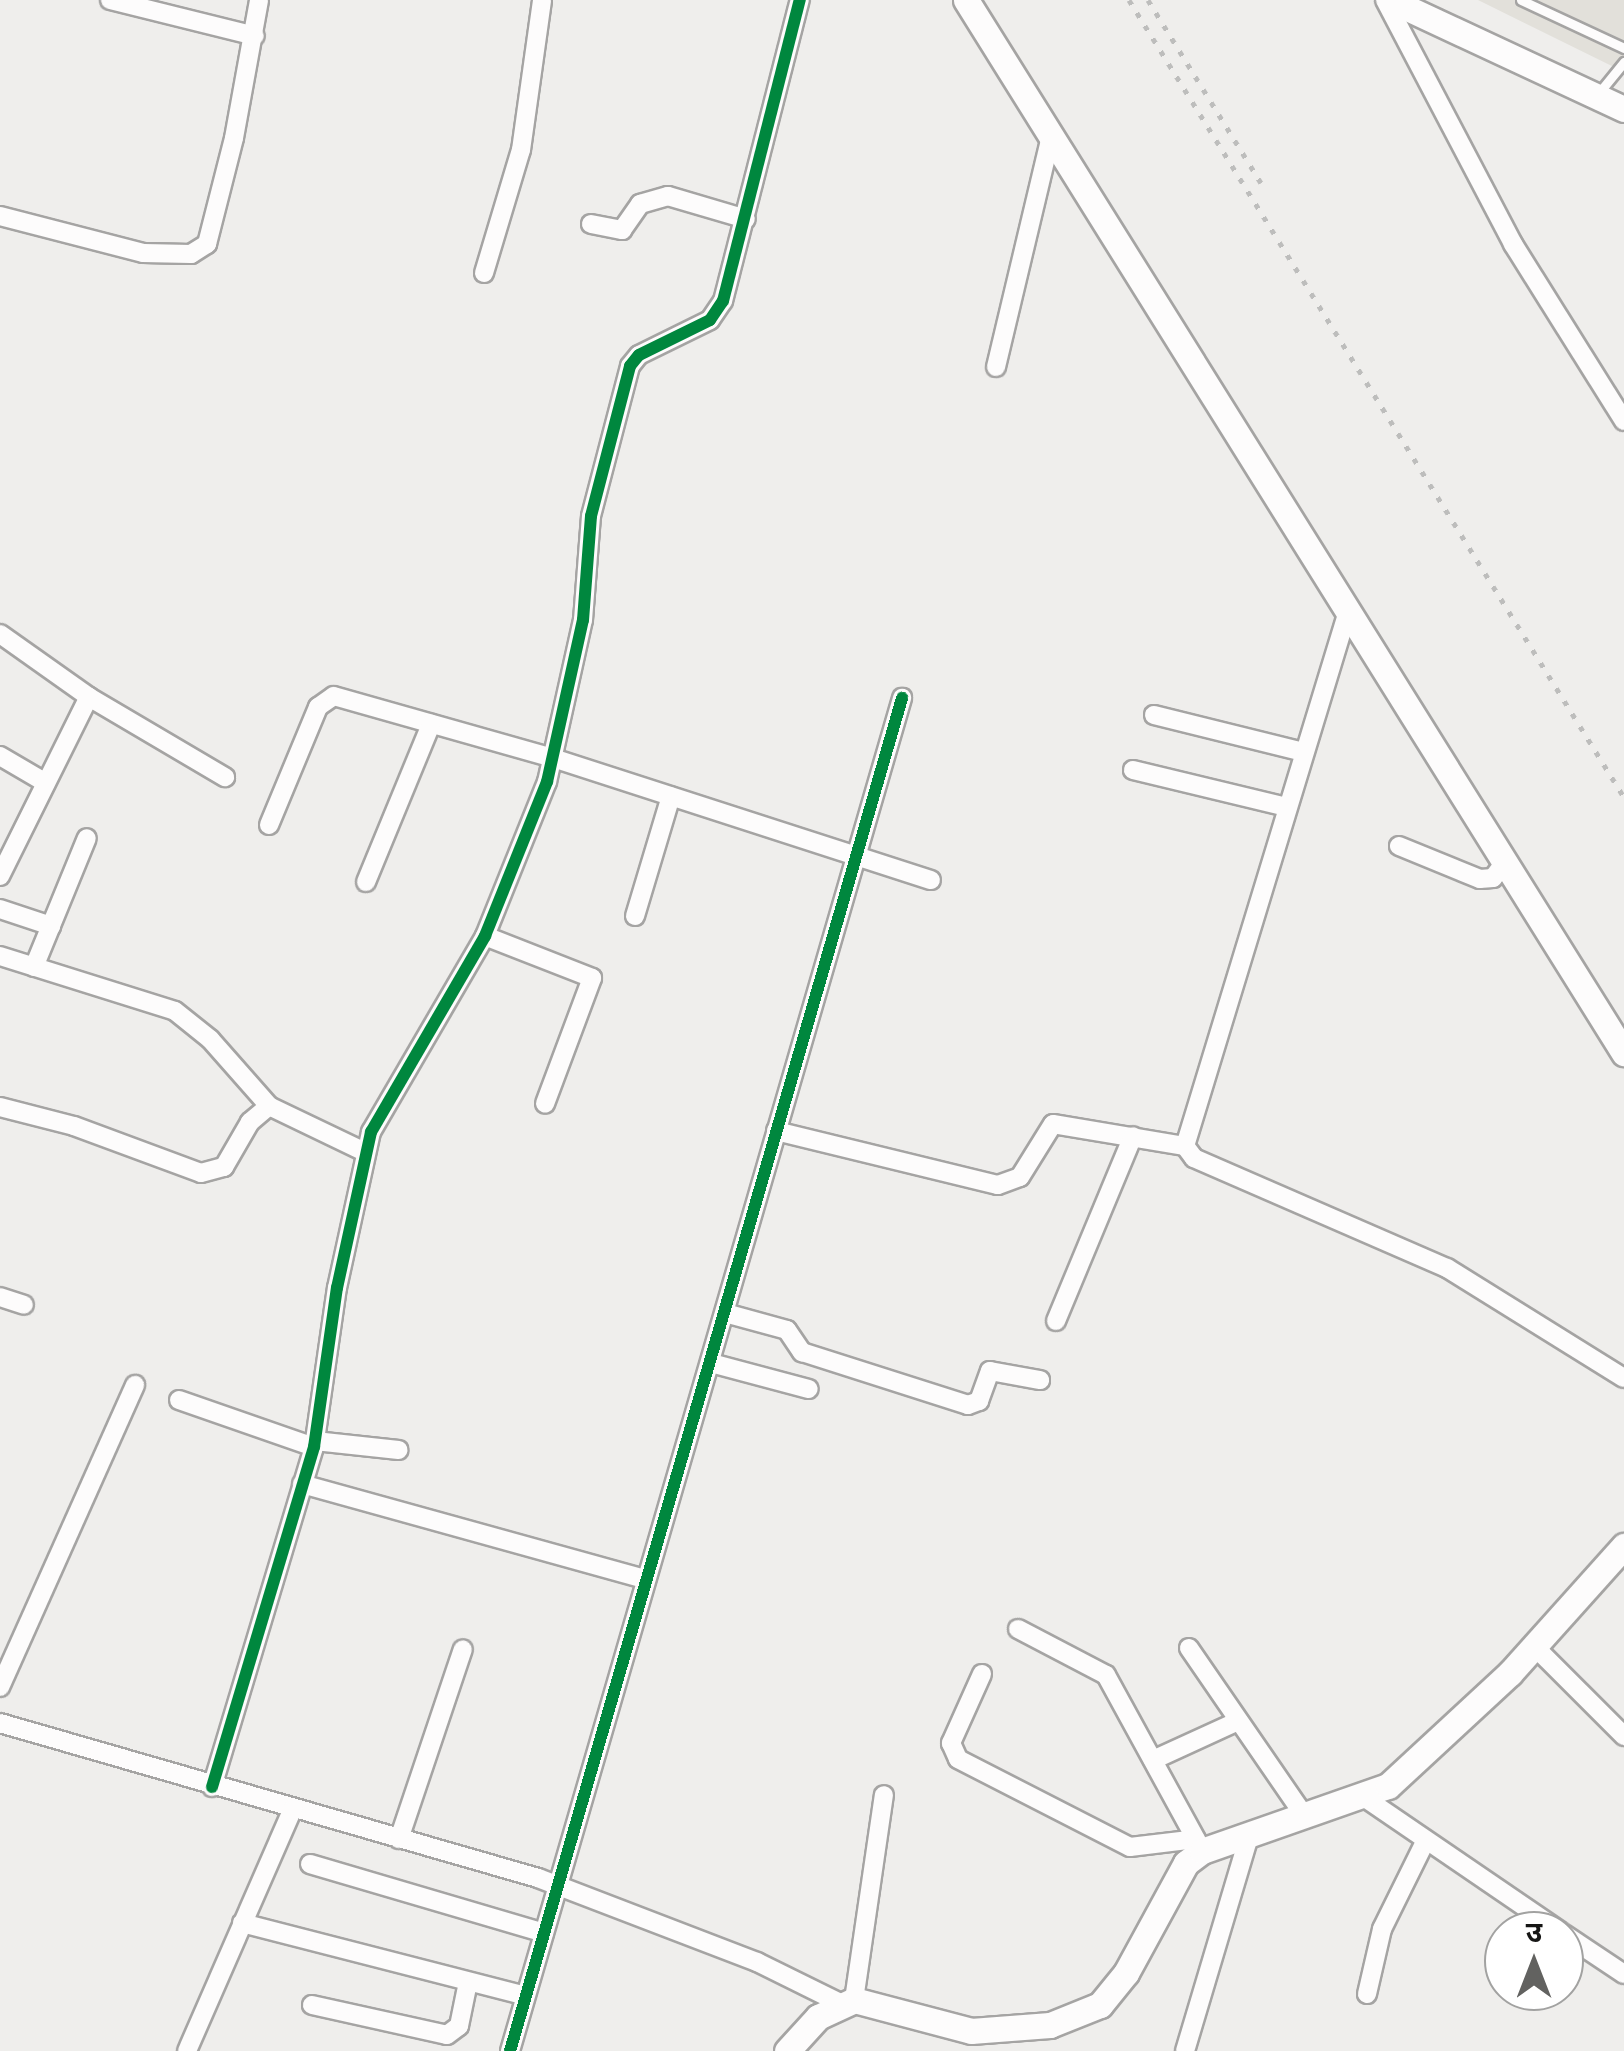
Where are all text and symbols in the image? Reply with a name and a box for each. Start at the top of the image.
north arrow [1484,1911,1584,2011]
text: उ [1526,1916,1542,1949]

